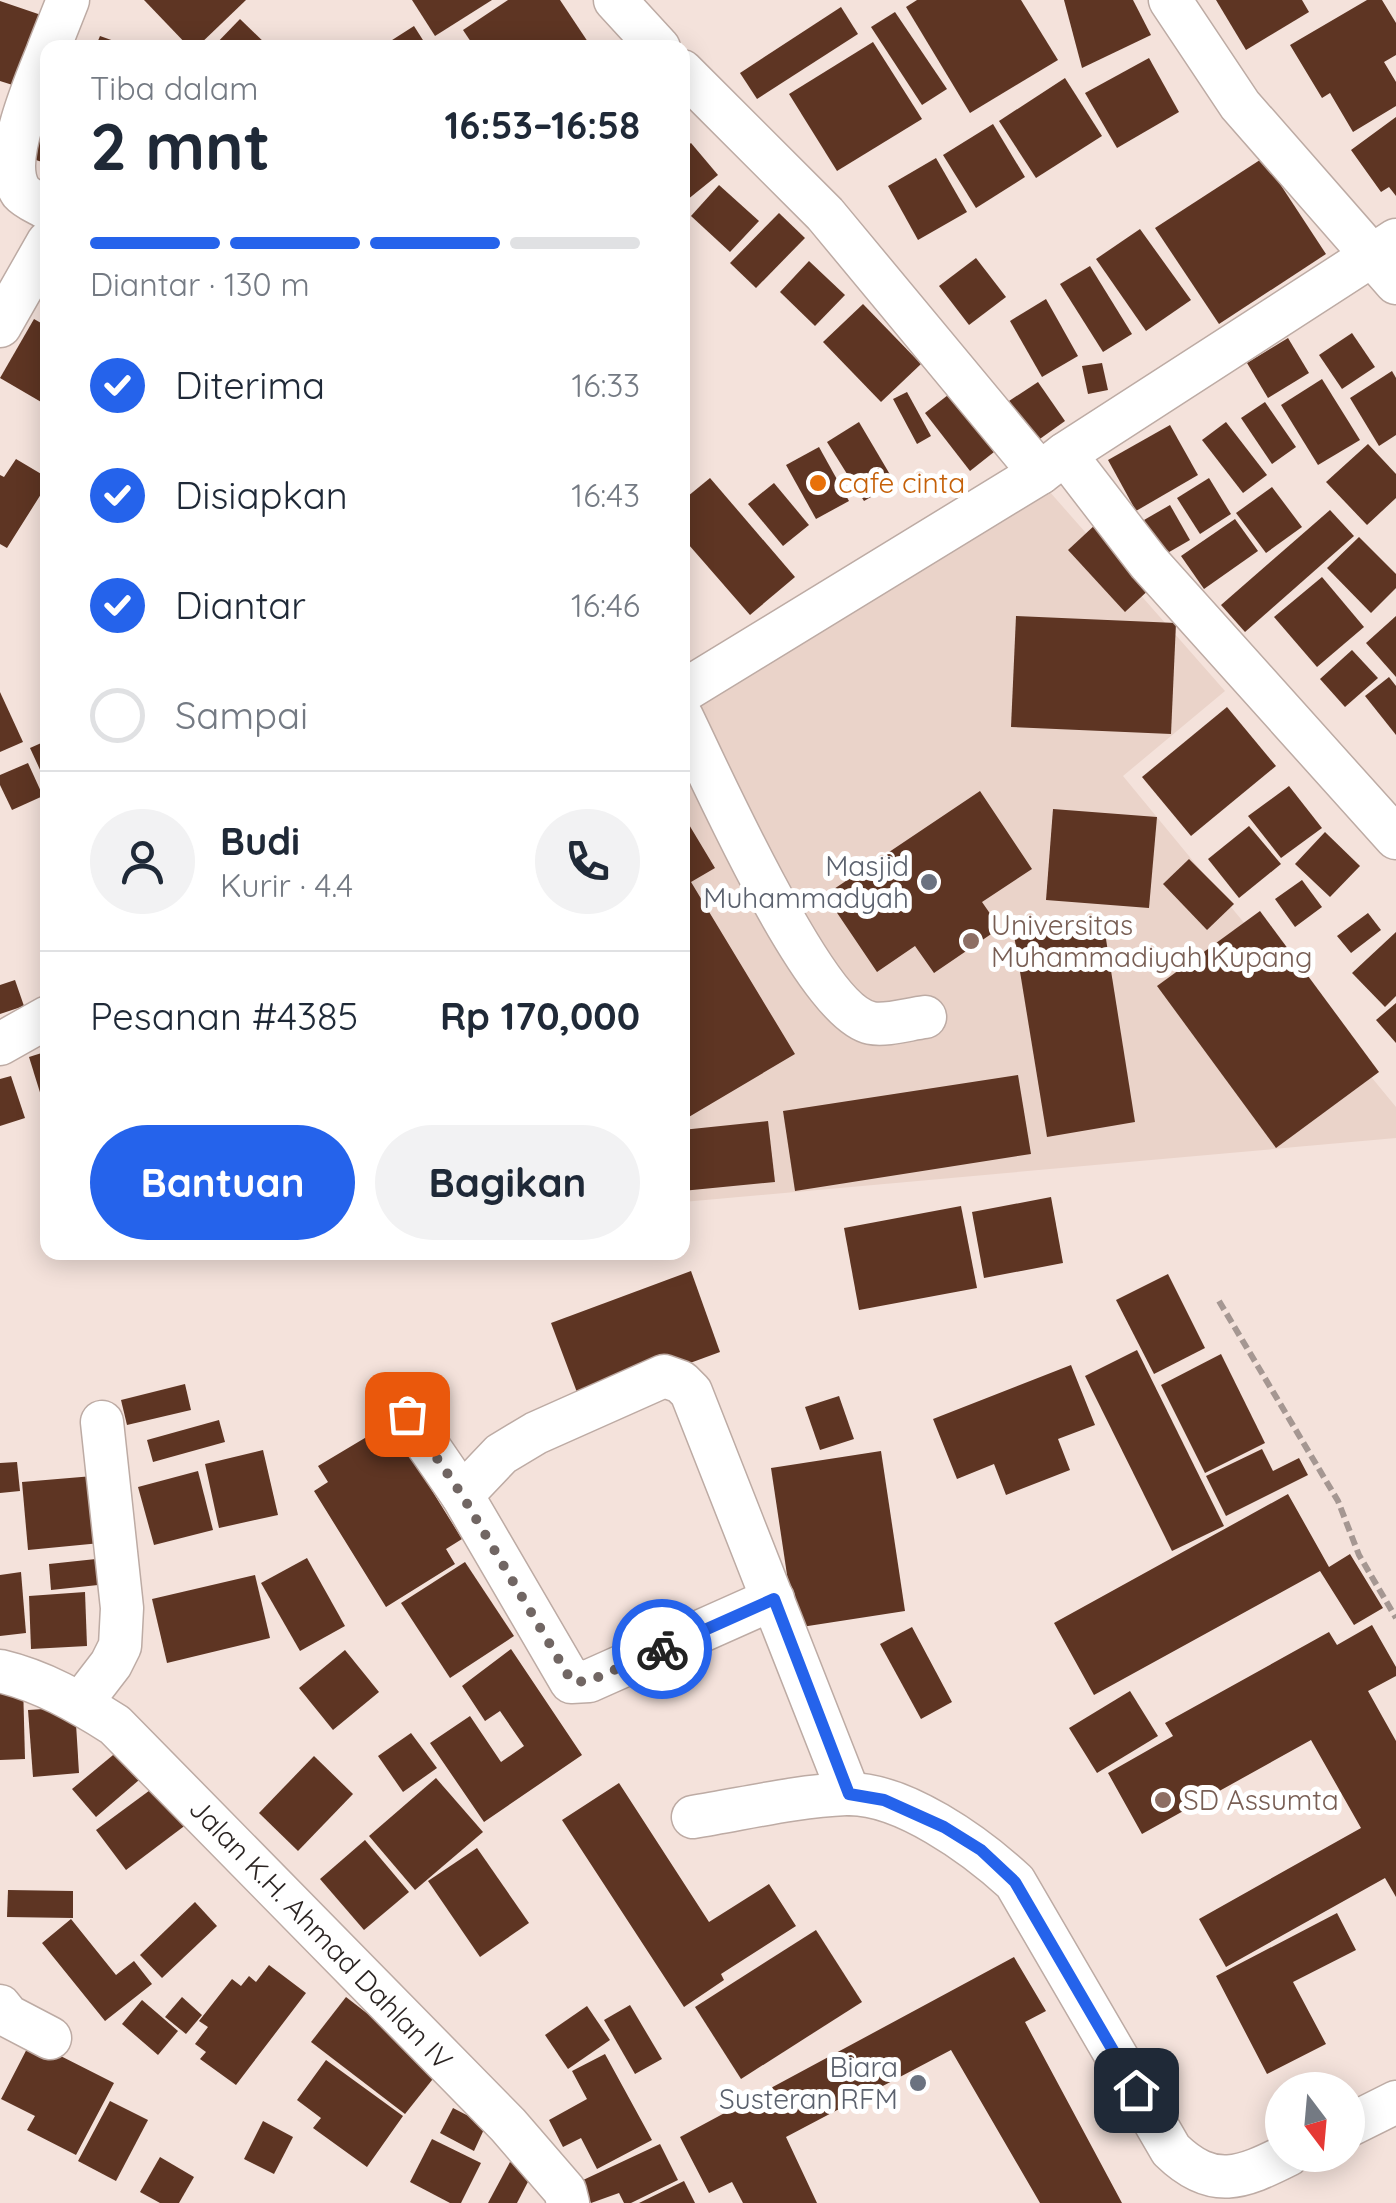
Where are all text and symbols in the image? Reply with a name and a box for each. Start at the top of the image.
text: Tiba dalam [90,68,258,108]
text: 16:53–16:58 [445,101,640,149]
text: 2 mnt [90,105,270,186]
text: Diantar · 130 m [90,264,310,304]
icon: check [90,358,145,413]
text: Diterima [175,361,325,409]
text: 16:33 [571,365,640,405]
place label: cafe cinta [838,465,965,500]
icon: check [90,468,145,523]
text: Disiapkan [175,471,348,519]
marker: cafe cinta [807,472,829,494]
text: 16:43 [571,475,640,515]
icon: check [90,578,145,633]
text: Diantar [175,581,306,629]
text: 16:46 [571,585,640,625]
text: Sampai [175,691,308,739]
button: person [90,809,195,914]
button: phone [535,809,640,914]
text: Budi [220,817,300,865]
place label: Masjid Muhammadyah [703,848,909,915]
text: Kurir · 4.4 [220,865,353,905]
marker: Masjid Muhammadyah [918,871,940,893]
place label: Universitas Muhammadiyah Kupang [991,907,1312,974]
marker: Universitas Muhammadiyah Kupang [960,930,982,952]
text: Pesanan #4385 [90,992,358,1040]
text: Rp 170,000 [440,992,640,1040]
button: Bantuan [90,1125,355,1240]
button: Bagikan [375,1125,640,1240]
pin [365,1372,450,1457]
icon: bag [380,1387,435,1442]
courier [612,1599,712,1699]
icon: bike [635,1622,690,1677]
place label: SD Assumta [1183,1782,1339,1817]
marker: SD Assumta [1152,1789,1174,1811]
street label: Jalan K.H. Ahmad Dahlan IV [182,1791,460,2077]
pin [1094,2048,1179,2133]
place label: Biara Susteran RFM [719,2049,898,2116]
icon: home [1109,2063,1164,2118]
marker: Biara Susteran RFM [907,2072,929,2094]
north arrow [1265,2072,1365,2172]
map controls [1265,2072,1365,2172]

